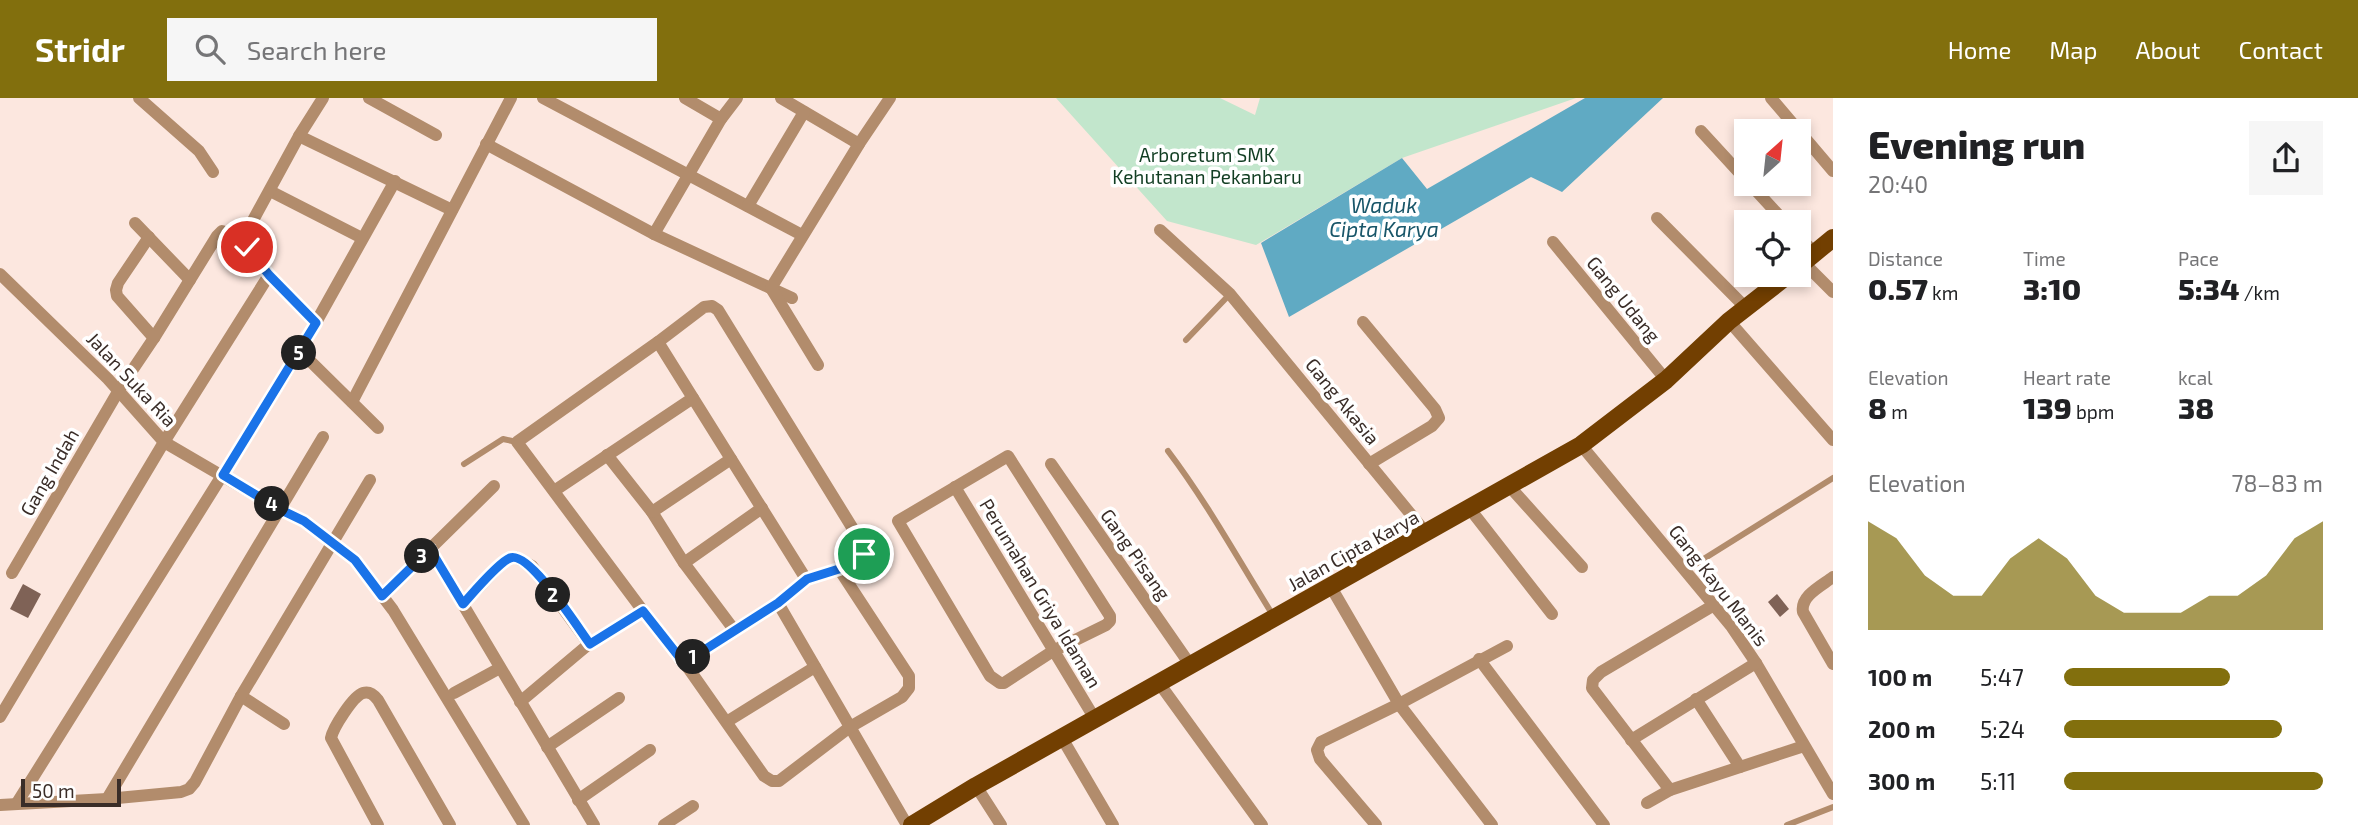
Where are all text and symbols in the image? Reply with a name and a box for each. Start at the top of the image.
search box [167,18,657,81]
text: Stridr [35,29,125,69]
icon: search [191,30,229,68]
text: Search here [247,34,386,65]
text: Home [1948,35,2011,64]
text: Map [2049,35,2097,64]
text: About [2135,35,2201,64]
text: Contact [2239,35,2323,64]
north arrow [1734,119,1811,196]
map controls [1734,119,1811,287]
text: Evening run [1868,121,2085,167]
button: share [2249,121,2323,195]
park label: Arboretum SMK Kehutanan Pekanbaru [1112,143,1302,188]
text: 20:40 [1868,170,1928,198]
water label: Waduk Cipta Karya [1329,192,1439,242]
button: locate [1734,210,1811,287]
pin [217,217,277,277]
icon: check [228,228,266,266]
text: Distance [1868,247,1943,270]
text: Time [2023,247,2066,270]
text: Pace [2178,247,2219,270]
street label: Gang Udang [1582,251,1666,347]
text: 0.57 [1868,270,1928,306]
text: 3:10 [2023,270,2081,306]
text: 5:34 [2178,270,2240,306]
text: km [1928,281,1958,304]
text: /km [2240,281,2280,304]
street label: Jalan Suka Ria [82,327,182,431]
pin: 5 [282,336,316,370]
text: 5 [293,341,304,364]
street label: Gang Akasia [1301,353,1385,449]
text: Elevation [1868,366,1949,389]
text: Heart rate [2023,366,2111,389]
text: kcal [2178,366,2213,389]
text: 8 [1868,389,1887,425]
text: 139 [2023,389,2072,425]
text: 38 [2178,389,2214,425]
text: m [1887,400,1908,423]
text: bpm [2072,400,2114,423]
street label: Gang Indah [15,424,83,520]
text: Elevation [1868,469,1966,497]
text: 78–83 m [2232,469,2323,497]
pin: 4 [254,486,290,522]
text: 4 [265,492,278,515]
street label: Perumahan Griya Idaman [975,494,1107,692]
street label: Gang Pisang [1096,504,1176,604]
street label: Jalan Cipta Karya [1283,504,1423,596]
street label: Gang Kayu Manis [1665,520,1773,650]
pin [834,524,894,584]
icon: arrive [845,535,883,573]
pin: 3 [404,538,440,574]
text: 3 [416,544,427,567]
pin: 2 [536,578,570,612]
text: 2 [547,583,558,606]
pin: 1 [676,640,710,674]
text: 1 [688,645,697,668]
text: 100 m [1868,663,1932,691]
text: 5:47 [1980,663,2024,691]
text: 200 m [1868,715,1936,743]
text: 5:24 [1980,715,2025,743]
text: 300 m [1868,767,1935,795]
text: 5:11 [1980,767,2016,795]
scale bar [21,776,121,808]
text: 50 m [32,779,75,802]

